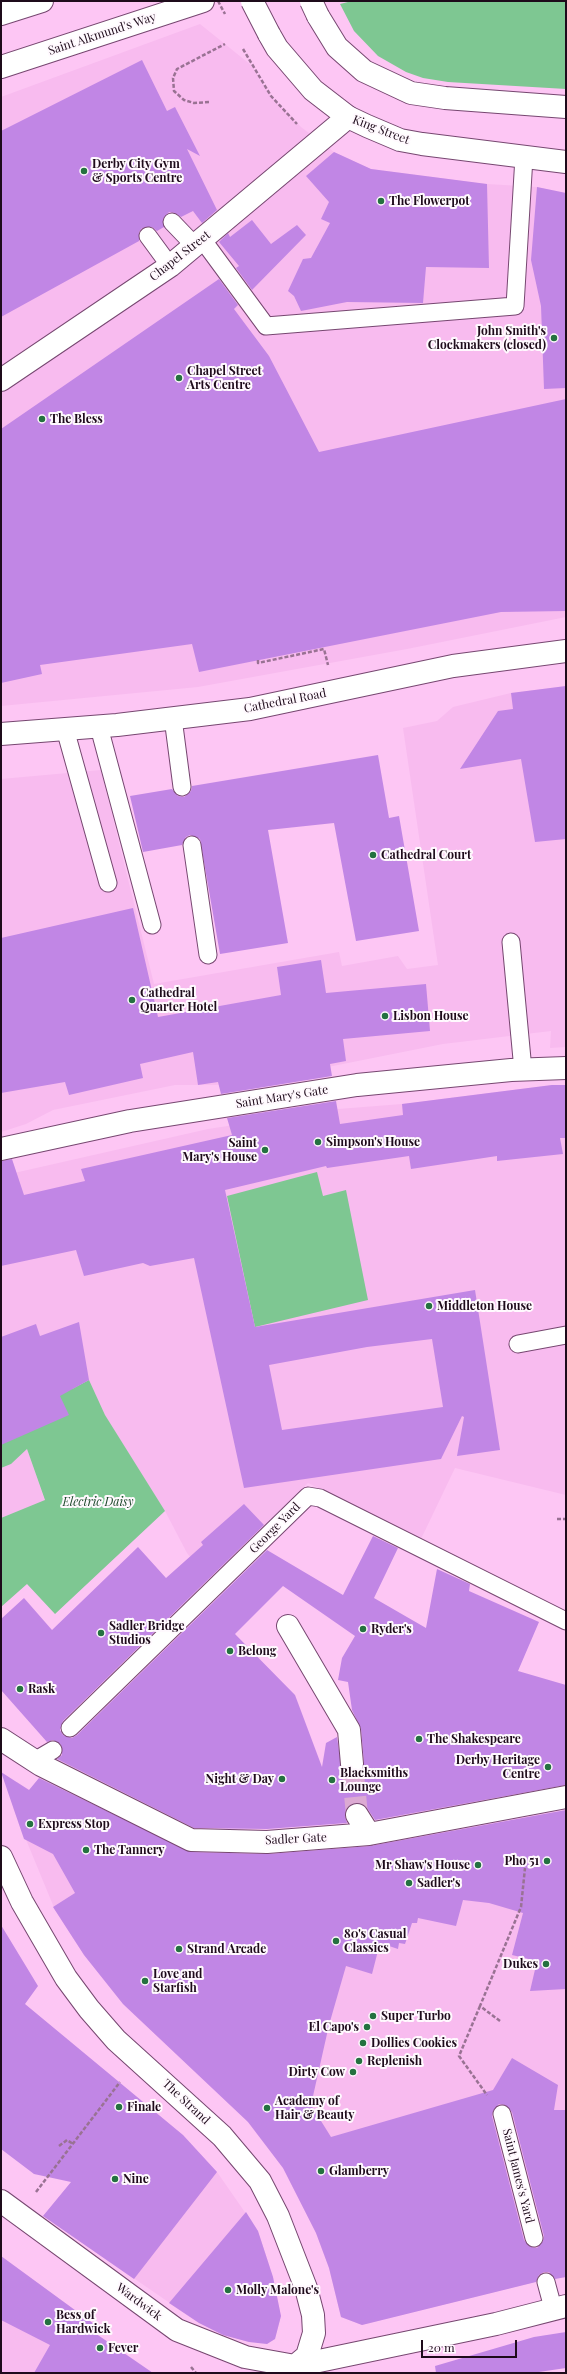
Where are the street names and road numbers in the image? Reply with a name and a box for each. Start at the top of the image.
street label: Saint Alkmund's Way [46,10,158,58]
street label: King Street [350,113,412,147]
street label: Chapel Street [147,228,213,284]
street label: Cathedral Road [243,686,327,716]
street label: Saint Mary's Gate [235,1083,329,1111]
street label: George Yard [247,1500,303,1556]
street label: Sadler Gate [265,1830,327,1848]
street label: The Strand [159,2076,213,2128]
street label: Saint James's Yard [499,2127,537,2225]
street label: Wardwick [113,2280,165,2324]

